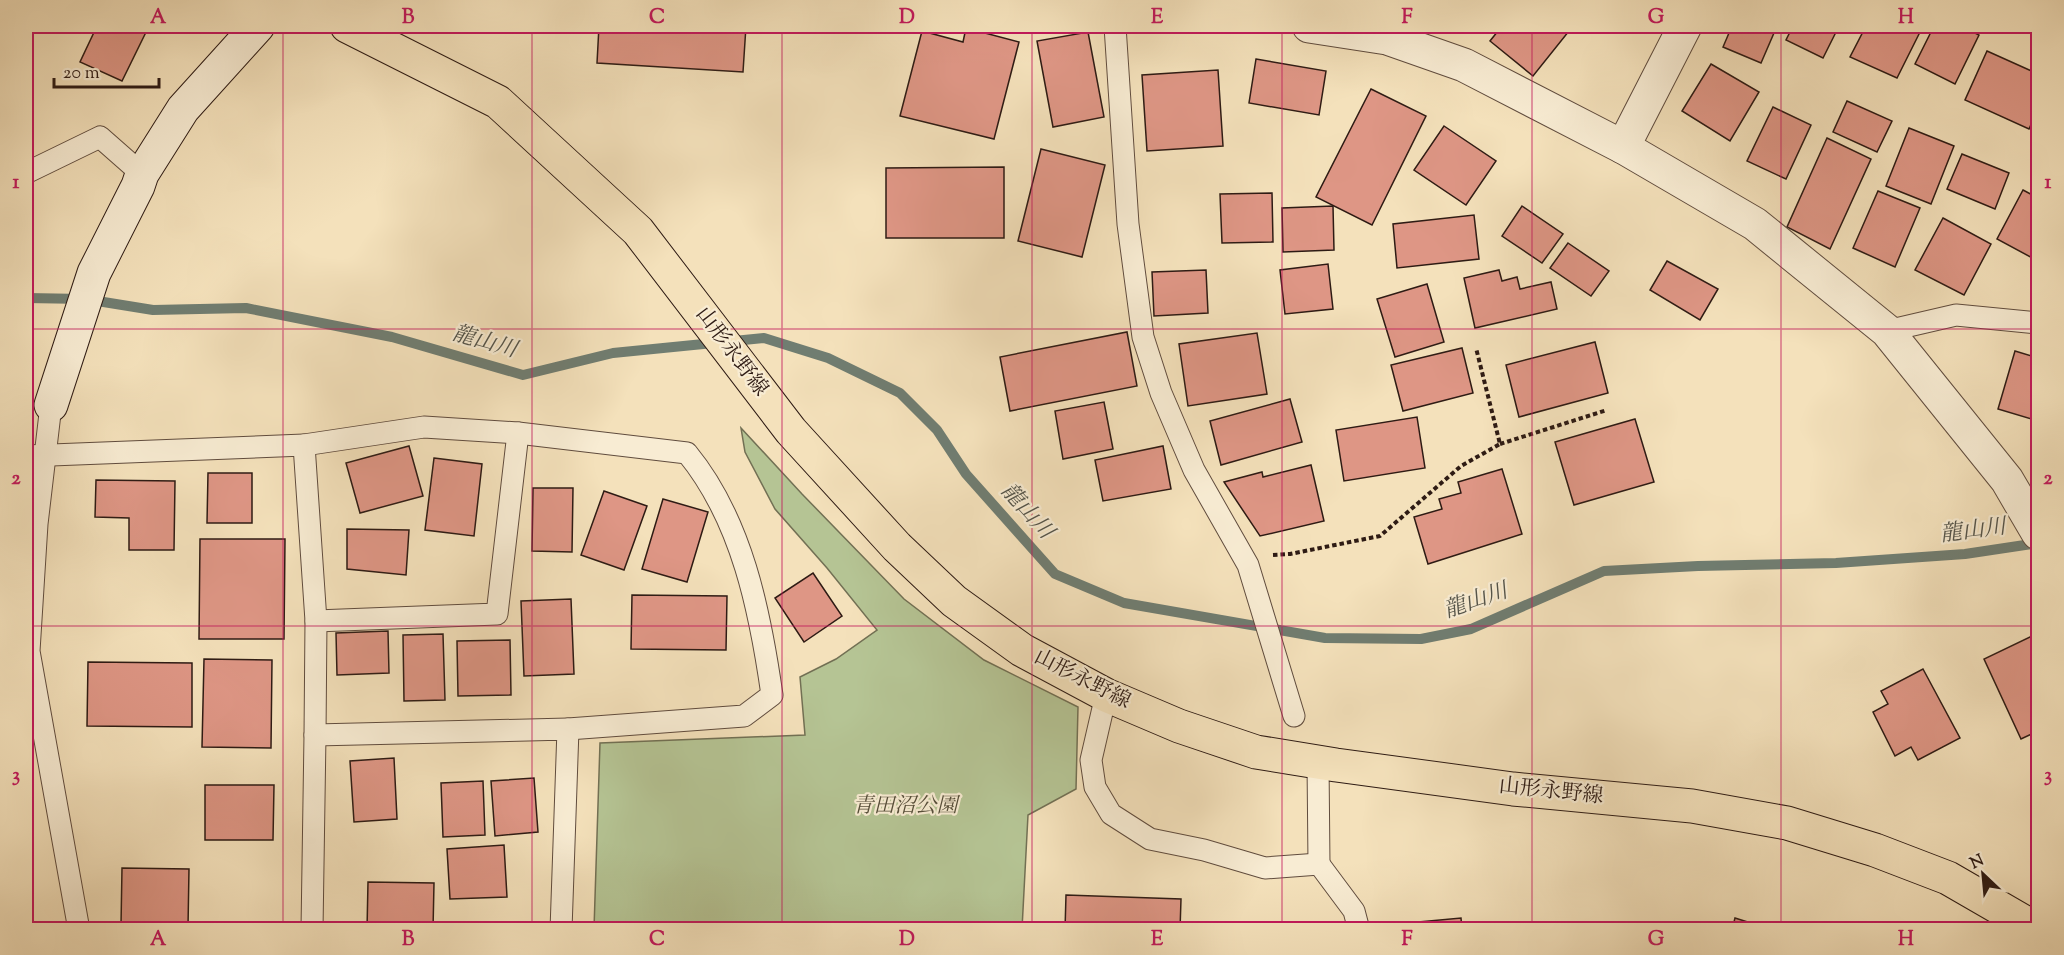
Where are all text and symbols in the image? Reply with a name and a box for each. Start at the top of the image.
text: A [150,4,167,33]
text: B [402,4,415,33]
text: C [649,4,665,33]
text: D [899,4,915,33]
text: E [1151,4,1164,33]
text: F [1401,4,1413,33]
text: G [1648,4,1665,33]
text: H [1898,4,1914,33]
scale bar [54,51,159,89]
text: 20 m [63,61,100,87]
text: 1 [13,169,20,198]
text: 1 [2045,169,2052,198]
street label: 山形永野線 [687,301,775,403]
water label: 龍山川 [448,319,522,368]
text: 2 [11,465,21,494]
text: 2 [2043,465,2053,494]
water label: 龍山川 [992,477,1061,549]
water label: 龍山川 [1938,512,2010,552]
water label: 龍山川 [1440,575,1514,628]
street label: 山形永野線 [1028,643,1136,717]
text: 3 [12,762,20,791]
text: 3 [2044,762,2052,791]
street label: 山形永野線 [1497,772,1605,812]
park label: 青田沼公園 [853,792,960,822]
north arrow [1953,844,2013,904]
text: N [1967,850,1989,876]
text: A [150,926,167,955]
text: B [402,926,415,955]
text: C [649,926,665,955]
text: D [899,926,915,955]
text: E [1151,926,1164,955]
text: F [1401,926,1413,955]
text: G [1648,926,1665,955]
text: H [1898,926,1914,955]

